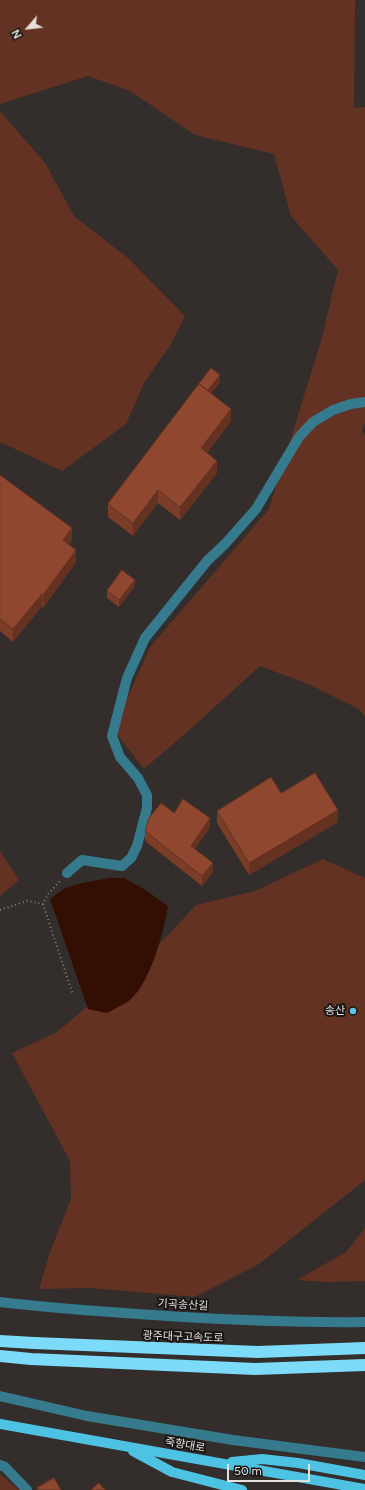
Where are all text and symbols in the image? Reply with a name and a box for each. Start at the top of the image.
north arrow [8,8,48,48]
text: N [9,27,25,41]
place label: 송산 [325,1004,345,1018]
marker: 송산 [348,1006,358,1016]
street label: 기곡송산길 [157,1297,209,1313]
street label: 광주대구고속도로 [142,1329,224,1345]
street label: 죽향대로 [164,1435,206,1455]
scale bar [229,1456,312,1482]
text: 50 m [234,1464,262,1478]

